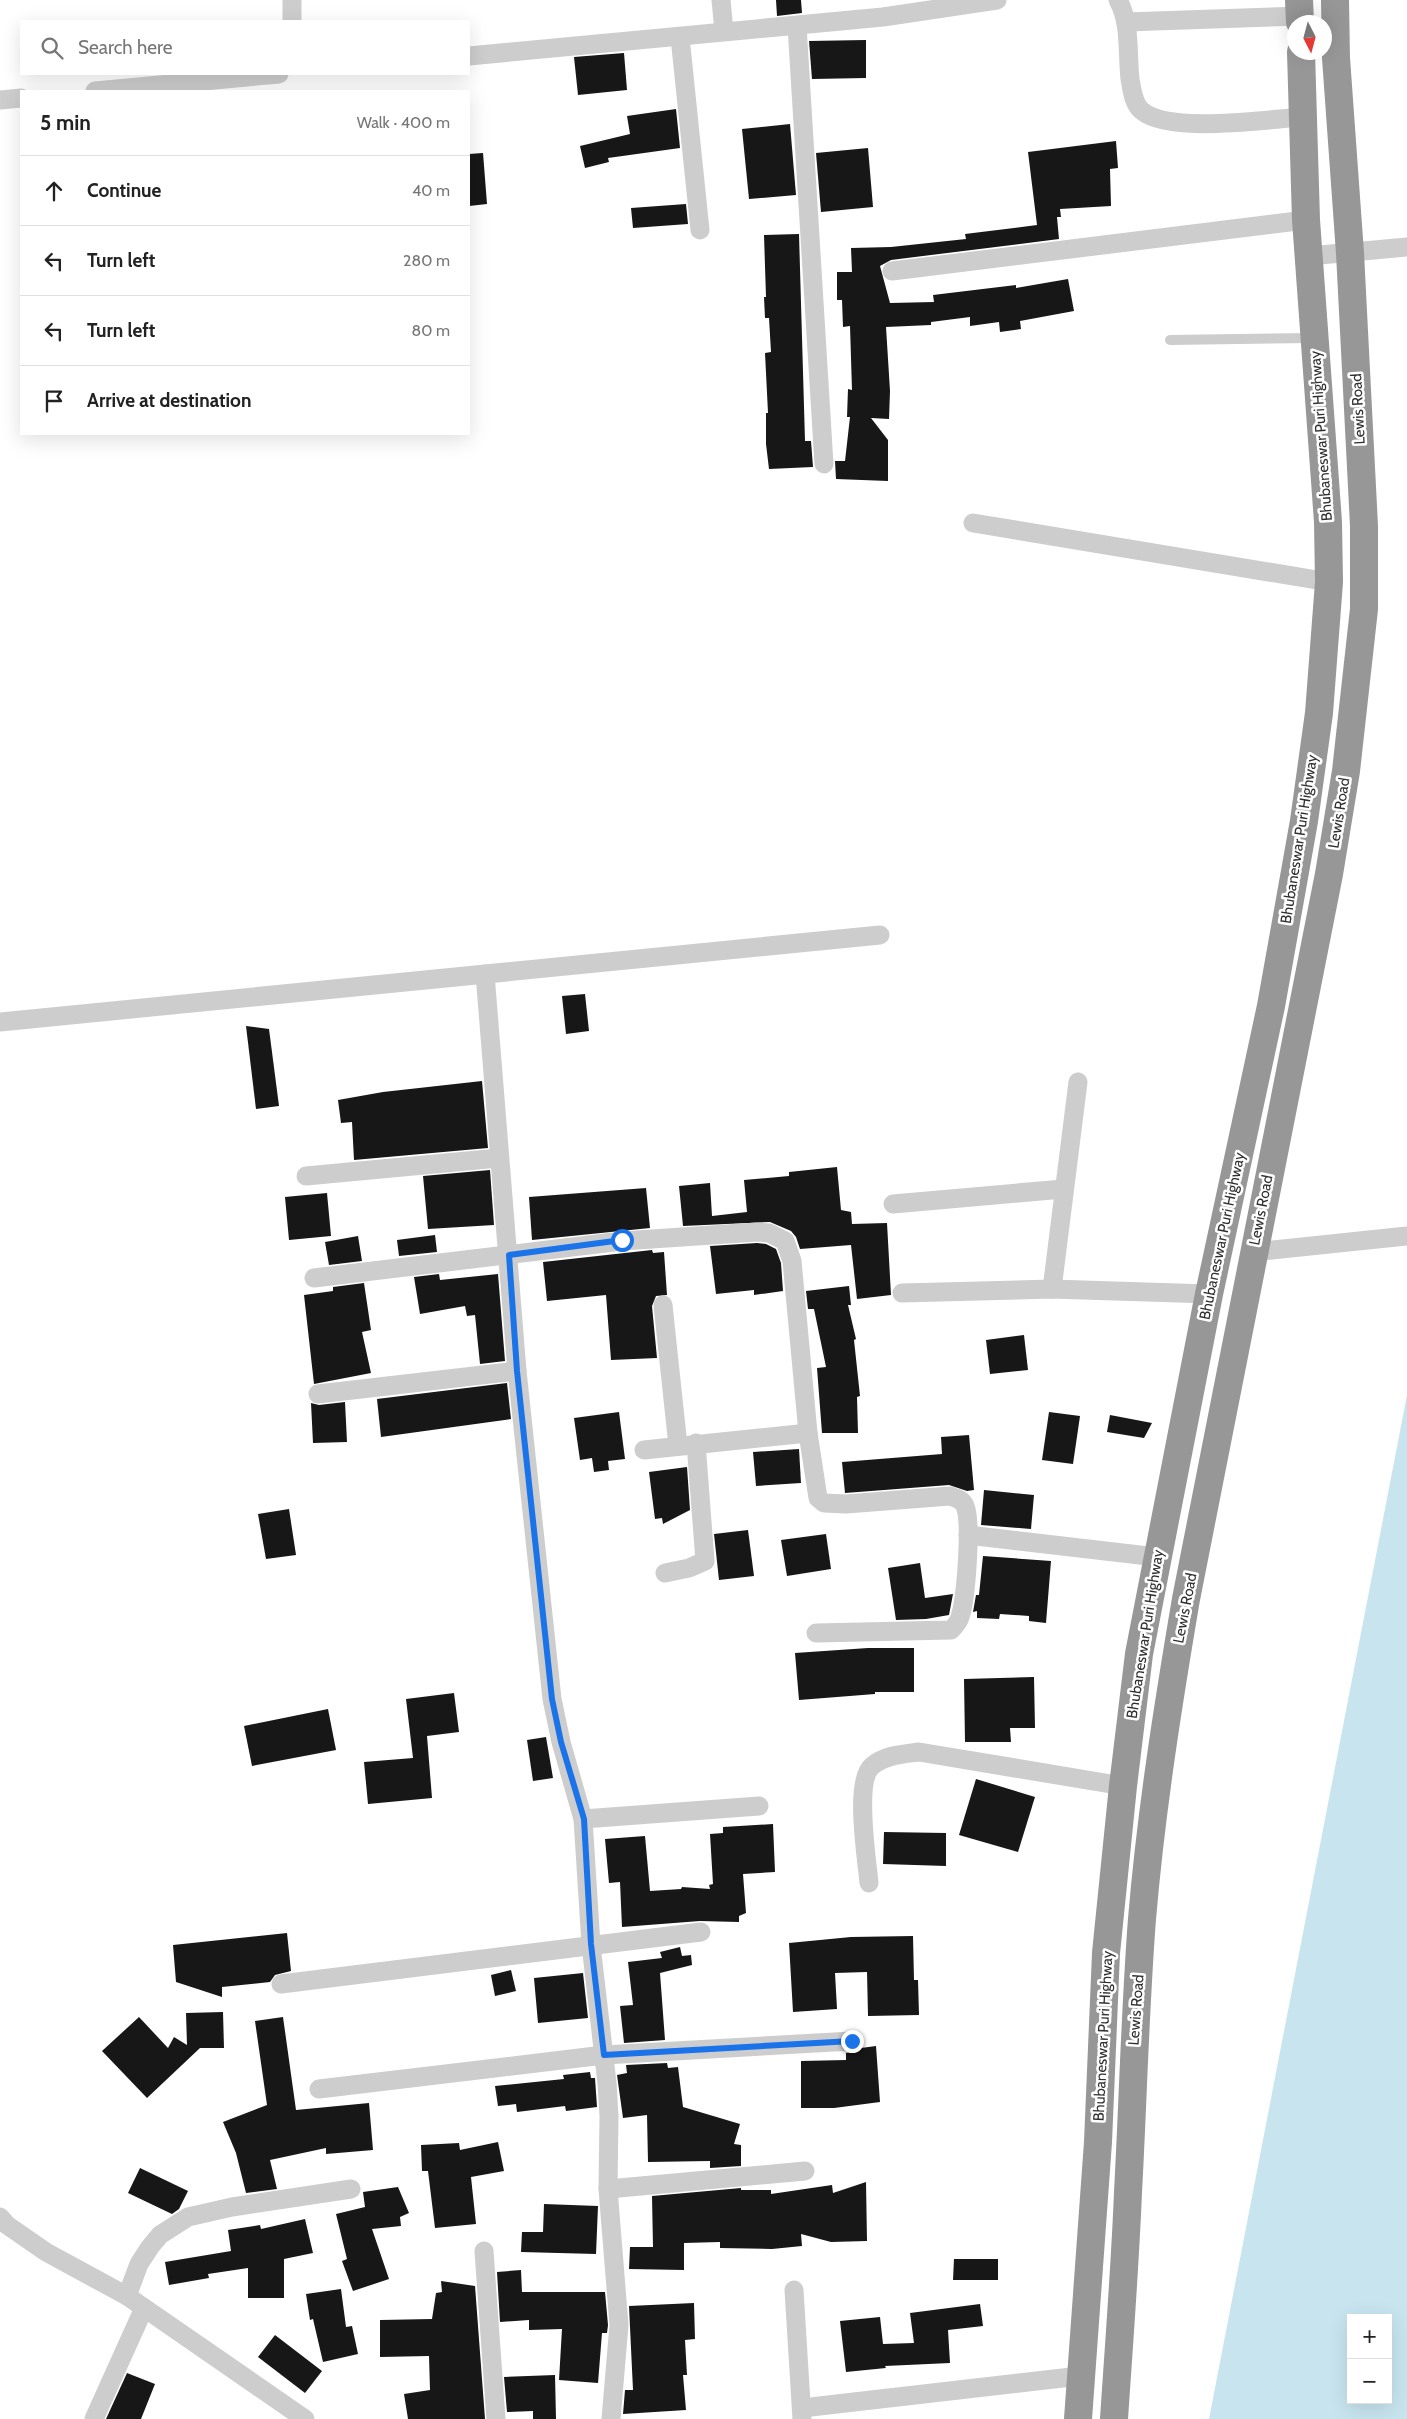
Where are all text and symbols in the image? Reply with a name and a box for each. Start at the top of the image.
north arrow [1287,15,1332,60]
search box [20,20,470,75]
icon: search [38,34,66,62]
text: Search here [78,36,172,59]
text: 5 min [40,110,91,135]
text: Walk · 400 m [357,113,450,132]
icon: ahead [40,177,68,205]
text: Continue [87,179,161,202]
text: 40 m [412,181,450,200]
icon: left [40,247,68,275]
text: Turn left [87,249,155,272]
text: 280 m [403,251,450,270]
icon: left [40,317,68,345]
text: Turn left [87,319,155,342]
text: 80 m [412,321,450,340]
street label: Bhubaneswar Puri Highway [1306,350,1336,522]
street label: Lewis Road [1347,373,1369,445]
icon: arrive [40,387,68,415]
text: Arrive at destination [87,389,251,412]
street label: Bhubaneswar Puri Highway [1277,753,1321,925]
street label: Lewis Road [1325,776,1353,850]
street label: Bhubaneswar Puri Highway [1195,1150,1249,1321]
street label: Lewis Road [1245,1173,1277,1247]
route start [611,1229,634,1252]
street label: Bhubaneswar Puri Highway [1123,1548,1167,1720]
street label: Lewis Road [1169,1571,1201,1645]
street label: Bhubaneswar Puri Highway [1090,1950,1116,2122]
street label: Lewis Road [1125,1974,1147,2046]
route end [841,2030,864,2053]
map controls [1347,2314,1392,2404]
button: + [1347,2314,1392,2359]
button: − [1347,2359,1392,2404]

